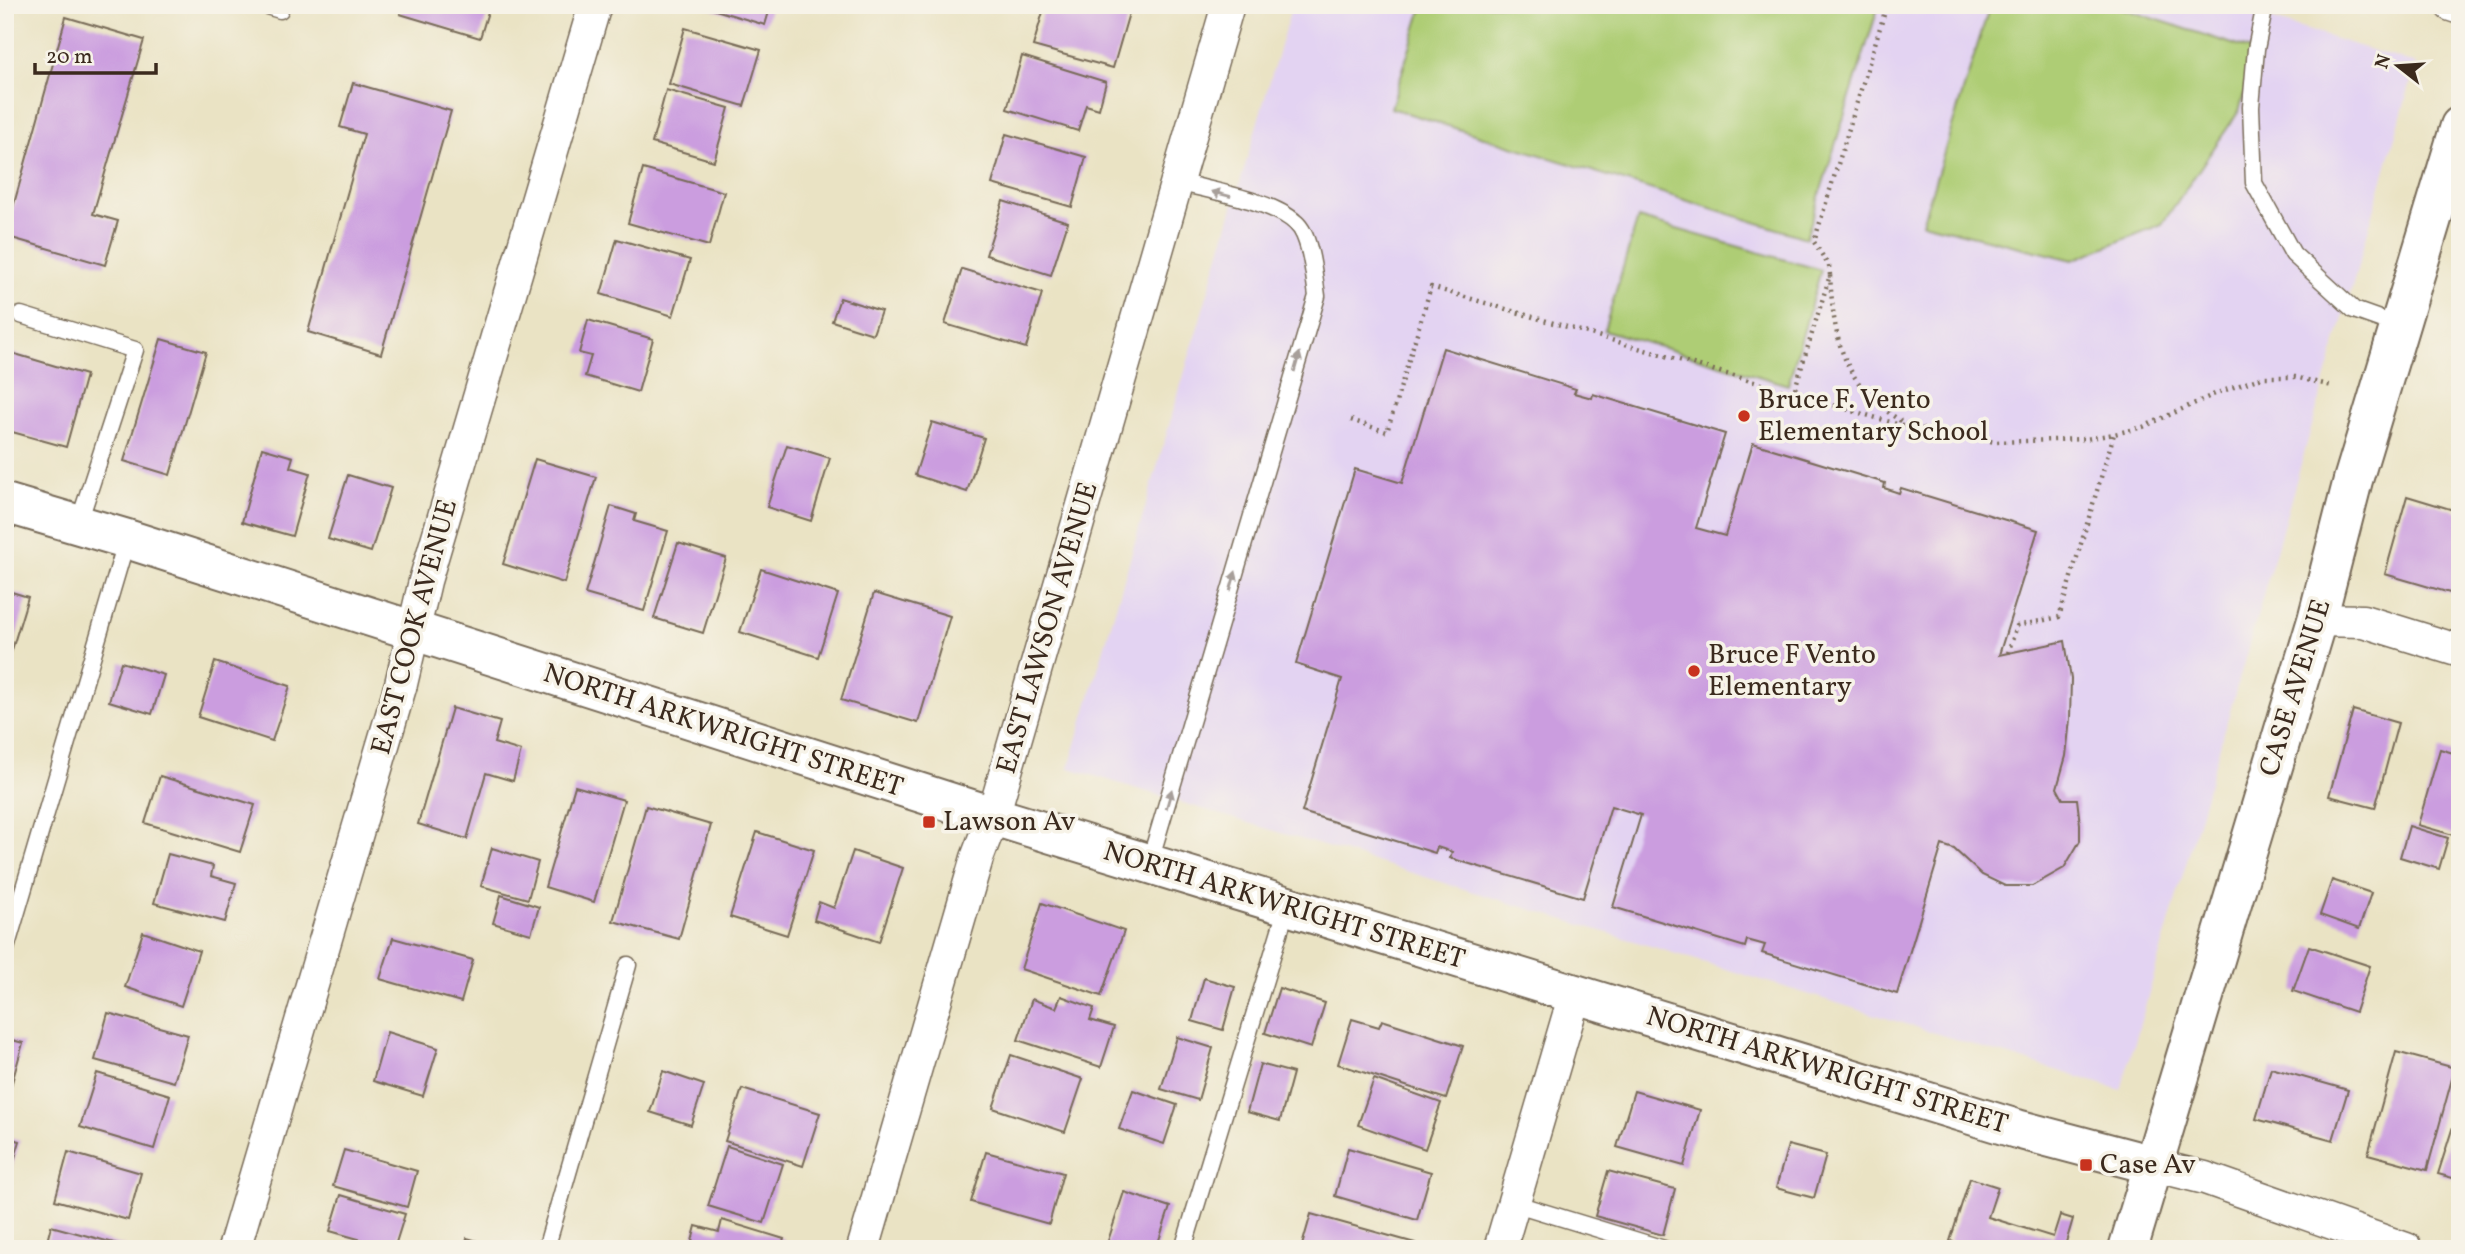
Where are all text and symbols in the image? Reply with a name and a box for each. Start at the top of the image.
scale bar [35,32,156,76]
north arrow [2364,32,2434,102]
text: 20 m [46,43,92,72]
text: N [2369,51,2398,72]
one-way arrow [1210,188,1232,199]
one-way arrow [1293,352,1303,373]
place label: Bruce F. Vento Elementary School [1758,381,1989,452]
marker: Bruce F. Vento Elementary School [1736,408,1752,424]
street label: EAST LAWSON AVENUE [988,478,1108,778]
street label: EAST COOK AVENUE [362,495,468,759]
one-way arrow [1228,569,1239,591]
street label: CASE AVENUE [2251,595,2341,781]
place label: Bruce F Vento Elementary [1708,636,1876,707]
street label: NORTH ARKWRIGHT STREET [538,654,908,808]
marker: Bruce F Vento Elementary [1686,663,1702,679]
one-way arrow [1164,788,1174,809]
place label: Lawson Av [943,803,1076,842]
marker: Lawson Av [921,814,937,830]
street label: NORTH ARKWRIGHT STREET [1098,832,1470,980]
street label: NORTH ARKWRIGHT STREET [1641,997,2013,1145]
place label: Case Av [2100,1146,2196,1185]
marker: Case Av [2078,1157,2094,1173]

